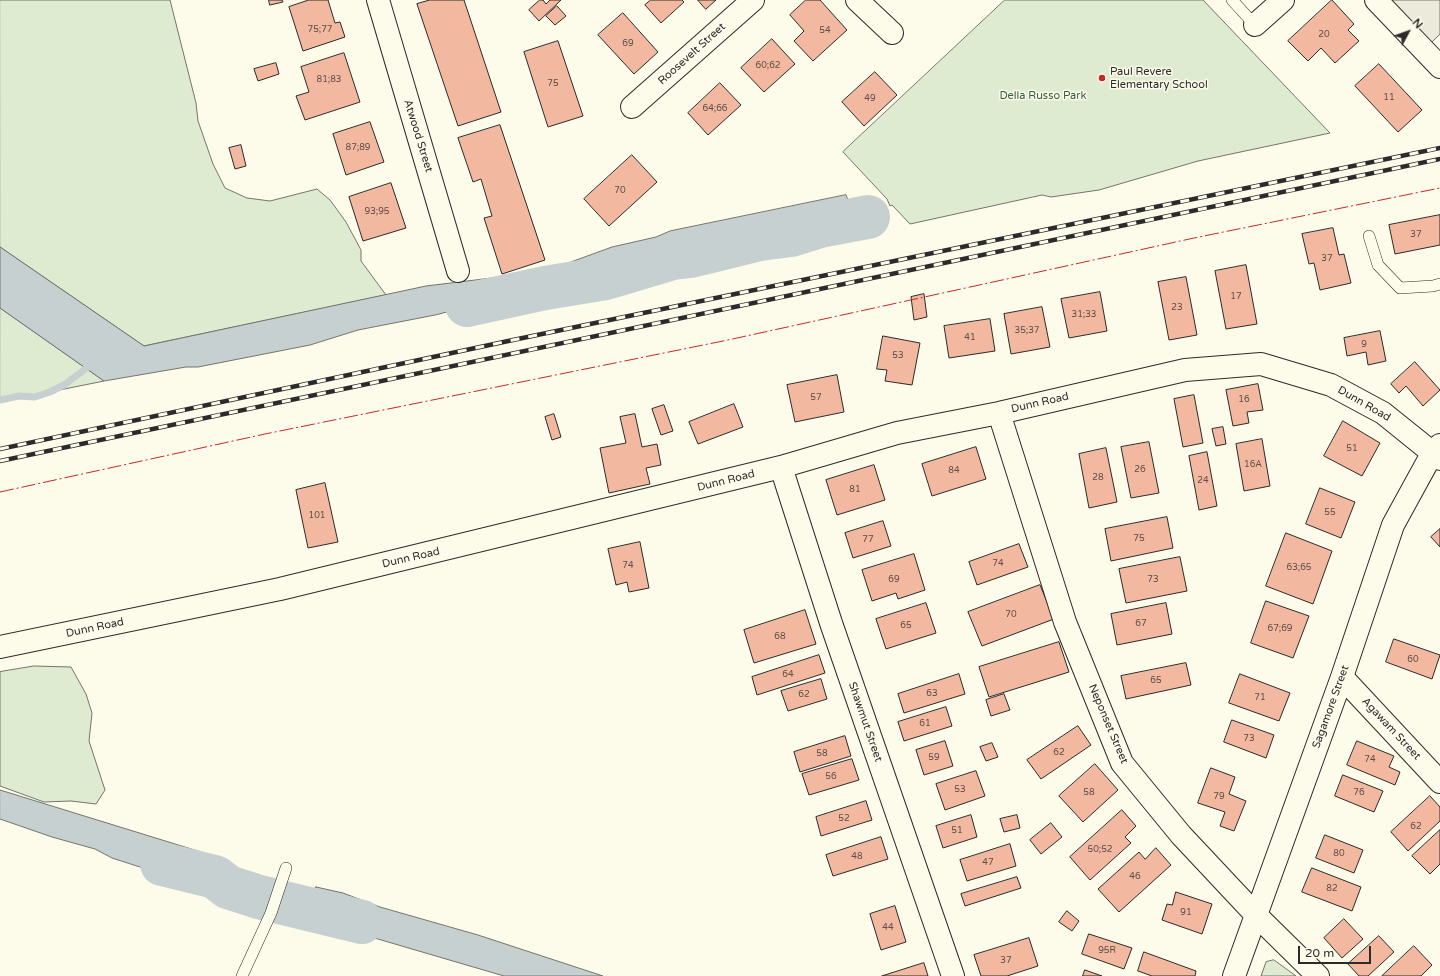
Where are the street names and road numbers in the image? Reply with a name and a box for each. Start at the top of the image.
street label: Roosevelt Street [656,20,728,88]
street label: Atwood Street [401,98,435,174]
street label: Dunn Road [1335,384,1393,424]
street label: Dunn Road [1010,390,1070,416]
street label: Dunn Road [696,467,756,495]
street label: Dunn Road [381,545,441,571]
street label: Dunn Road [65,615,125,641]
street label: Sagamore Street [1310,664,1352,750]
street label: Shawmut Street [845,680,885,764]
street label: Neponset Street [1085,682,1131,766]
street label: Agawam Street [1359,695,1423,763]

